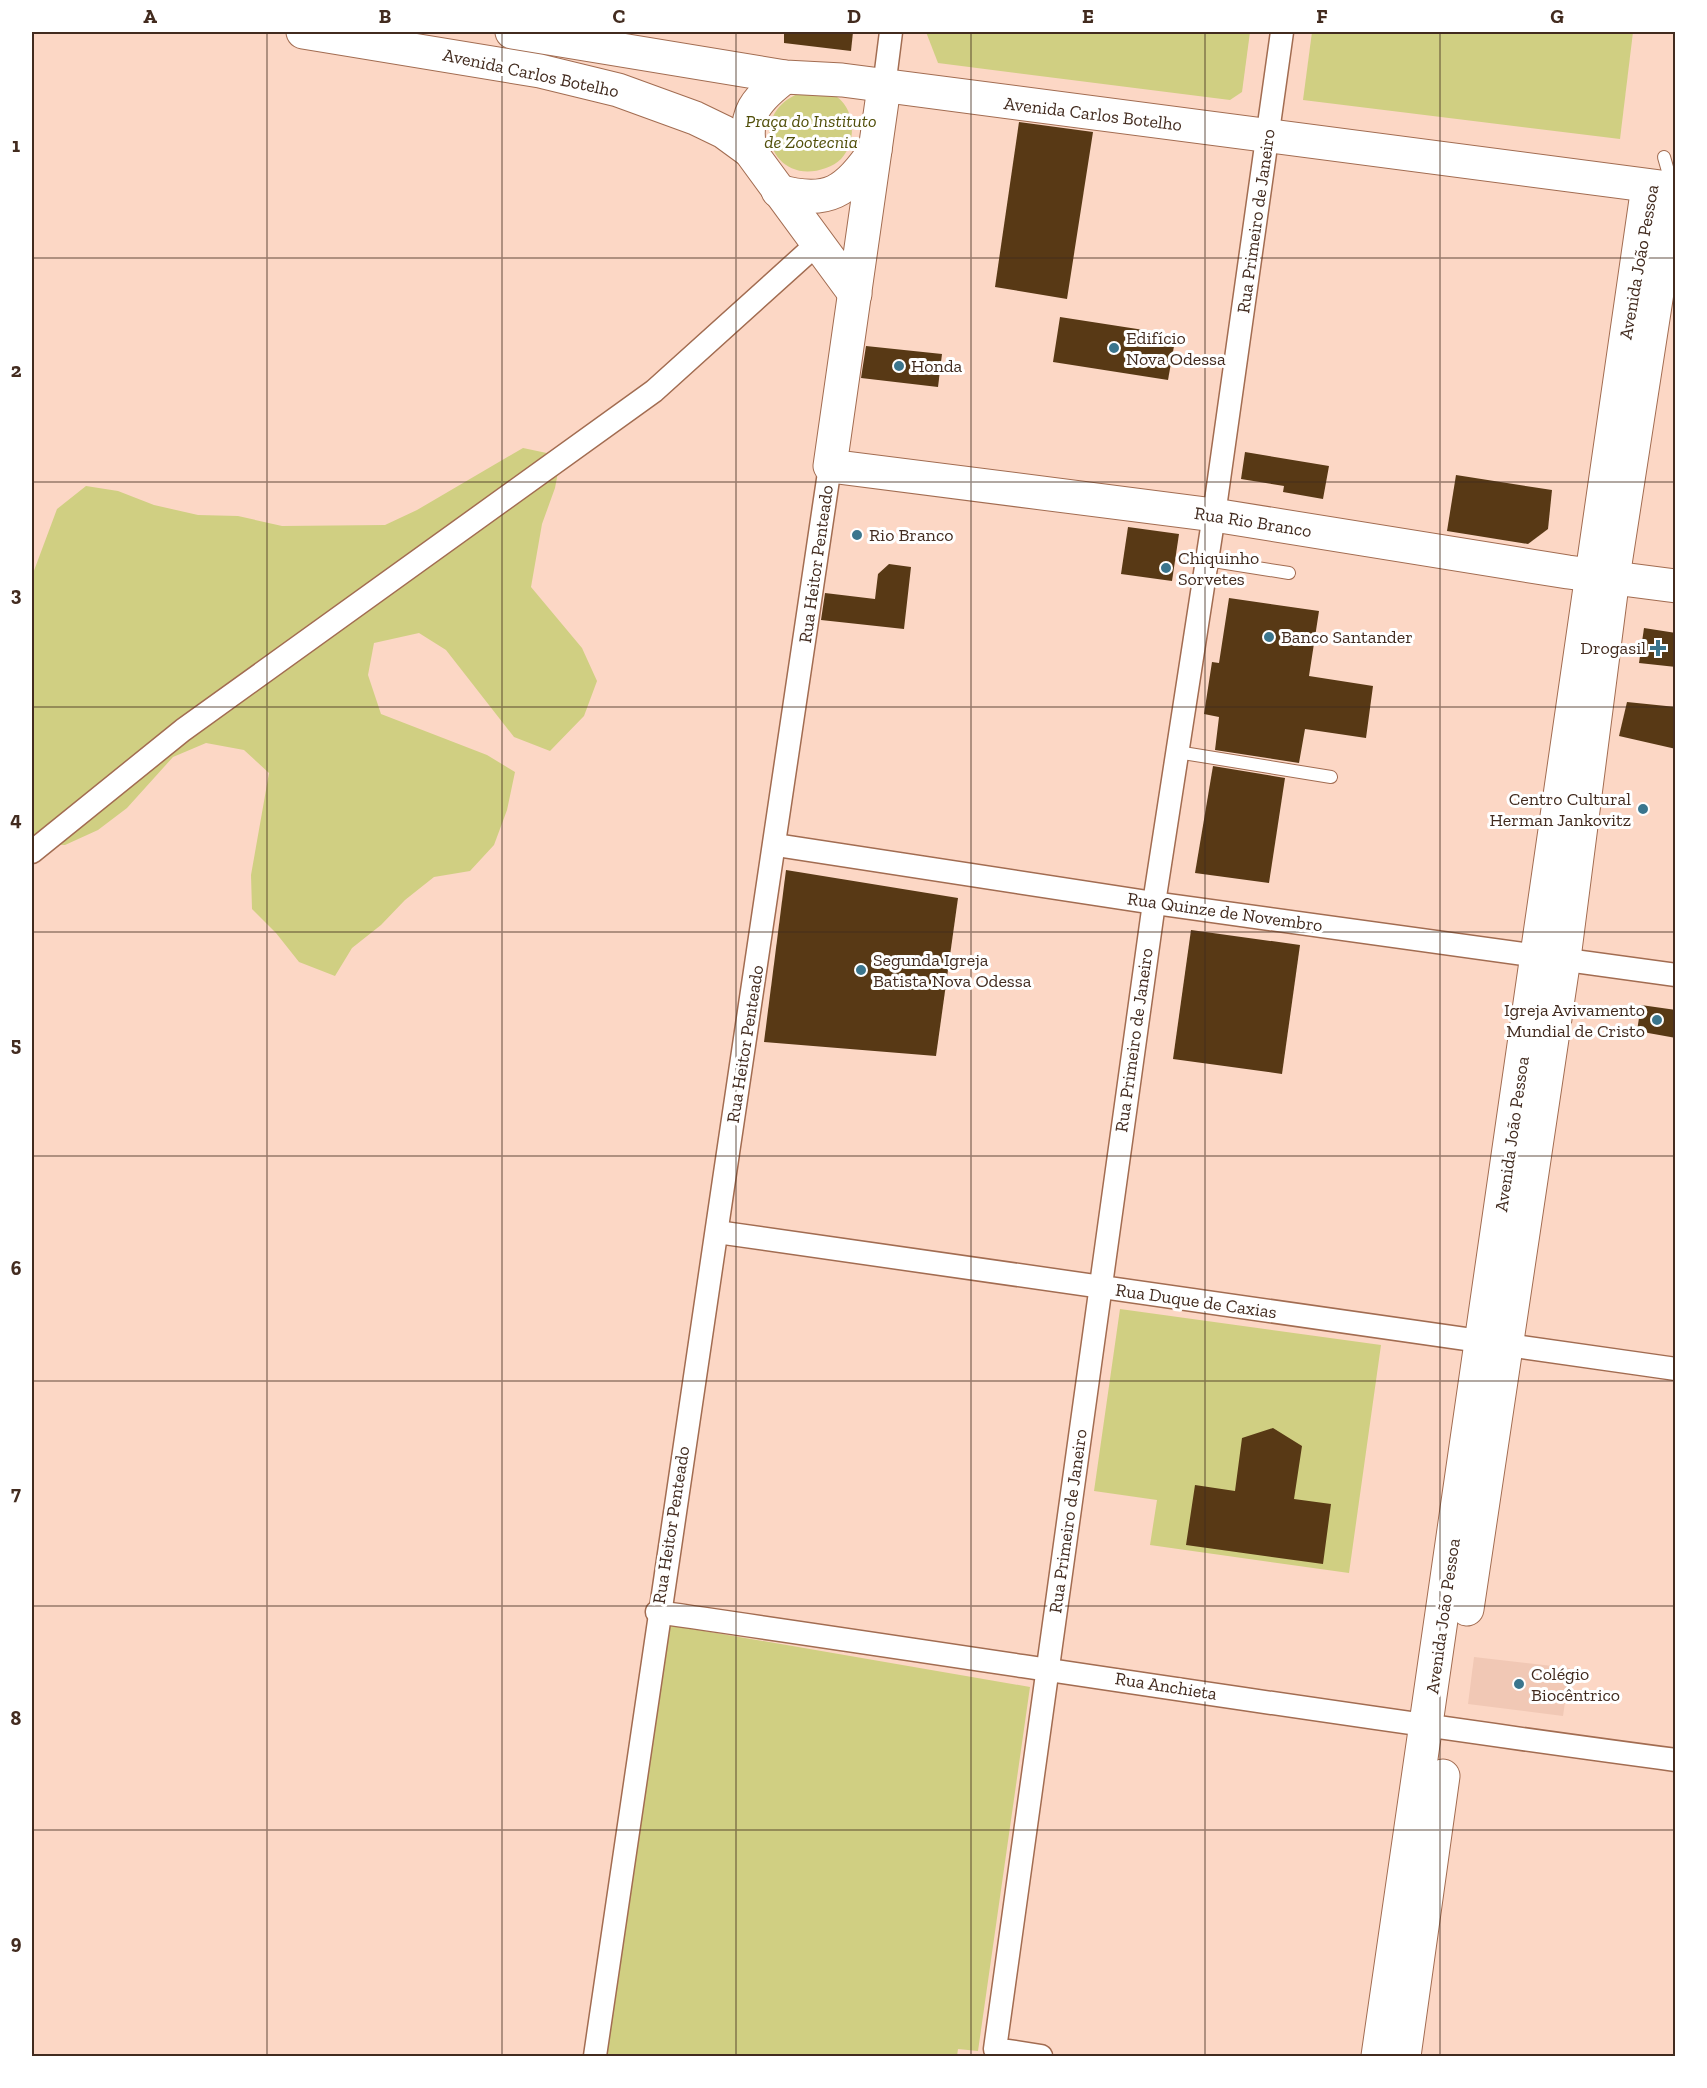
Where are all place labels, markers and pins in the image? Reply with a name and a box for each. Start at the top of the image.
place label: Edifício Nova Odessa [1126,327,1226,370]
marker: Edifício Nova Odessa [1107,341,1121,355]
place label: Honda [911,355,963,377]
marker: Honda [892,359,906,373]
place label: Rio Branco [869,524,953,546]
marker: Rio Branco [850,528,864,542]
place label: Chiquinho Sorvetes [1178,547,1259,590]
marker: Chiquinho Sorvetes [1159,561,1173,575]
place label: Banco Santander [1281,626,1413,648]
marker: Banco Santander [1262,630,1276,644]
place label: Drogasil [1580,637,1646,659]
marker: Drogasil [1651,641,1665,655]
place label: Centro Cultural Herman Jankovitz [1490,788,1631,831]
marker: Centro Cultural Herman Jankovitz [1636,802,1650,816]
place label: Segunda Igreja Batista Nova Odessa [873,949,1032,992]
marker: Segunda Igreja Batista Nova Odessa [854,963,868,977]
place label: Igreja Avivamento Mundial de Cristo [1504,999,1645,1042]
marker: Igreja Avivamento Mundial de Cristo [1650,1013,1664,1027]
place label: Colégio Biocêntrico [1531,1663,1620,1706]
marker: Colégio Biocêntrico [1512,1677,1526,1691]

